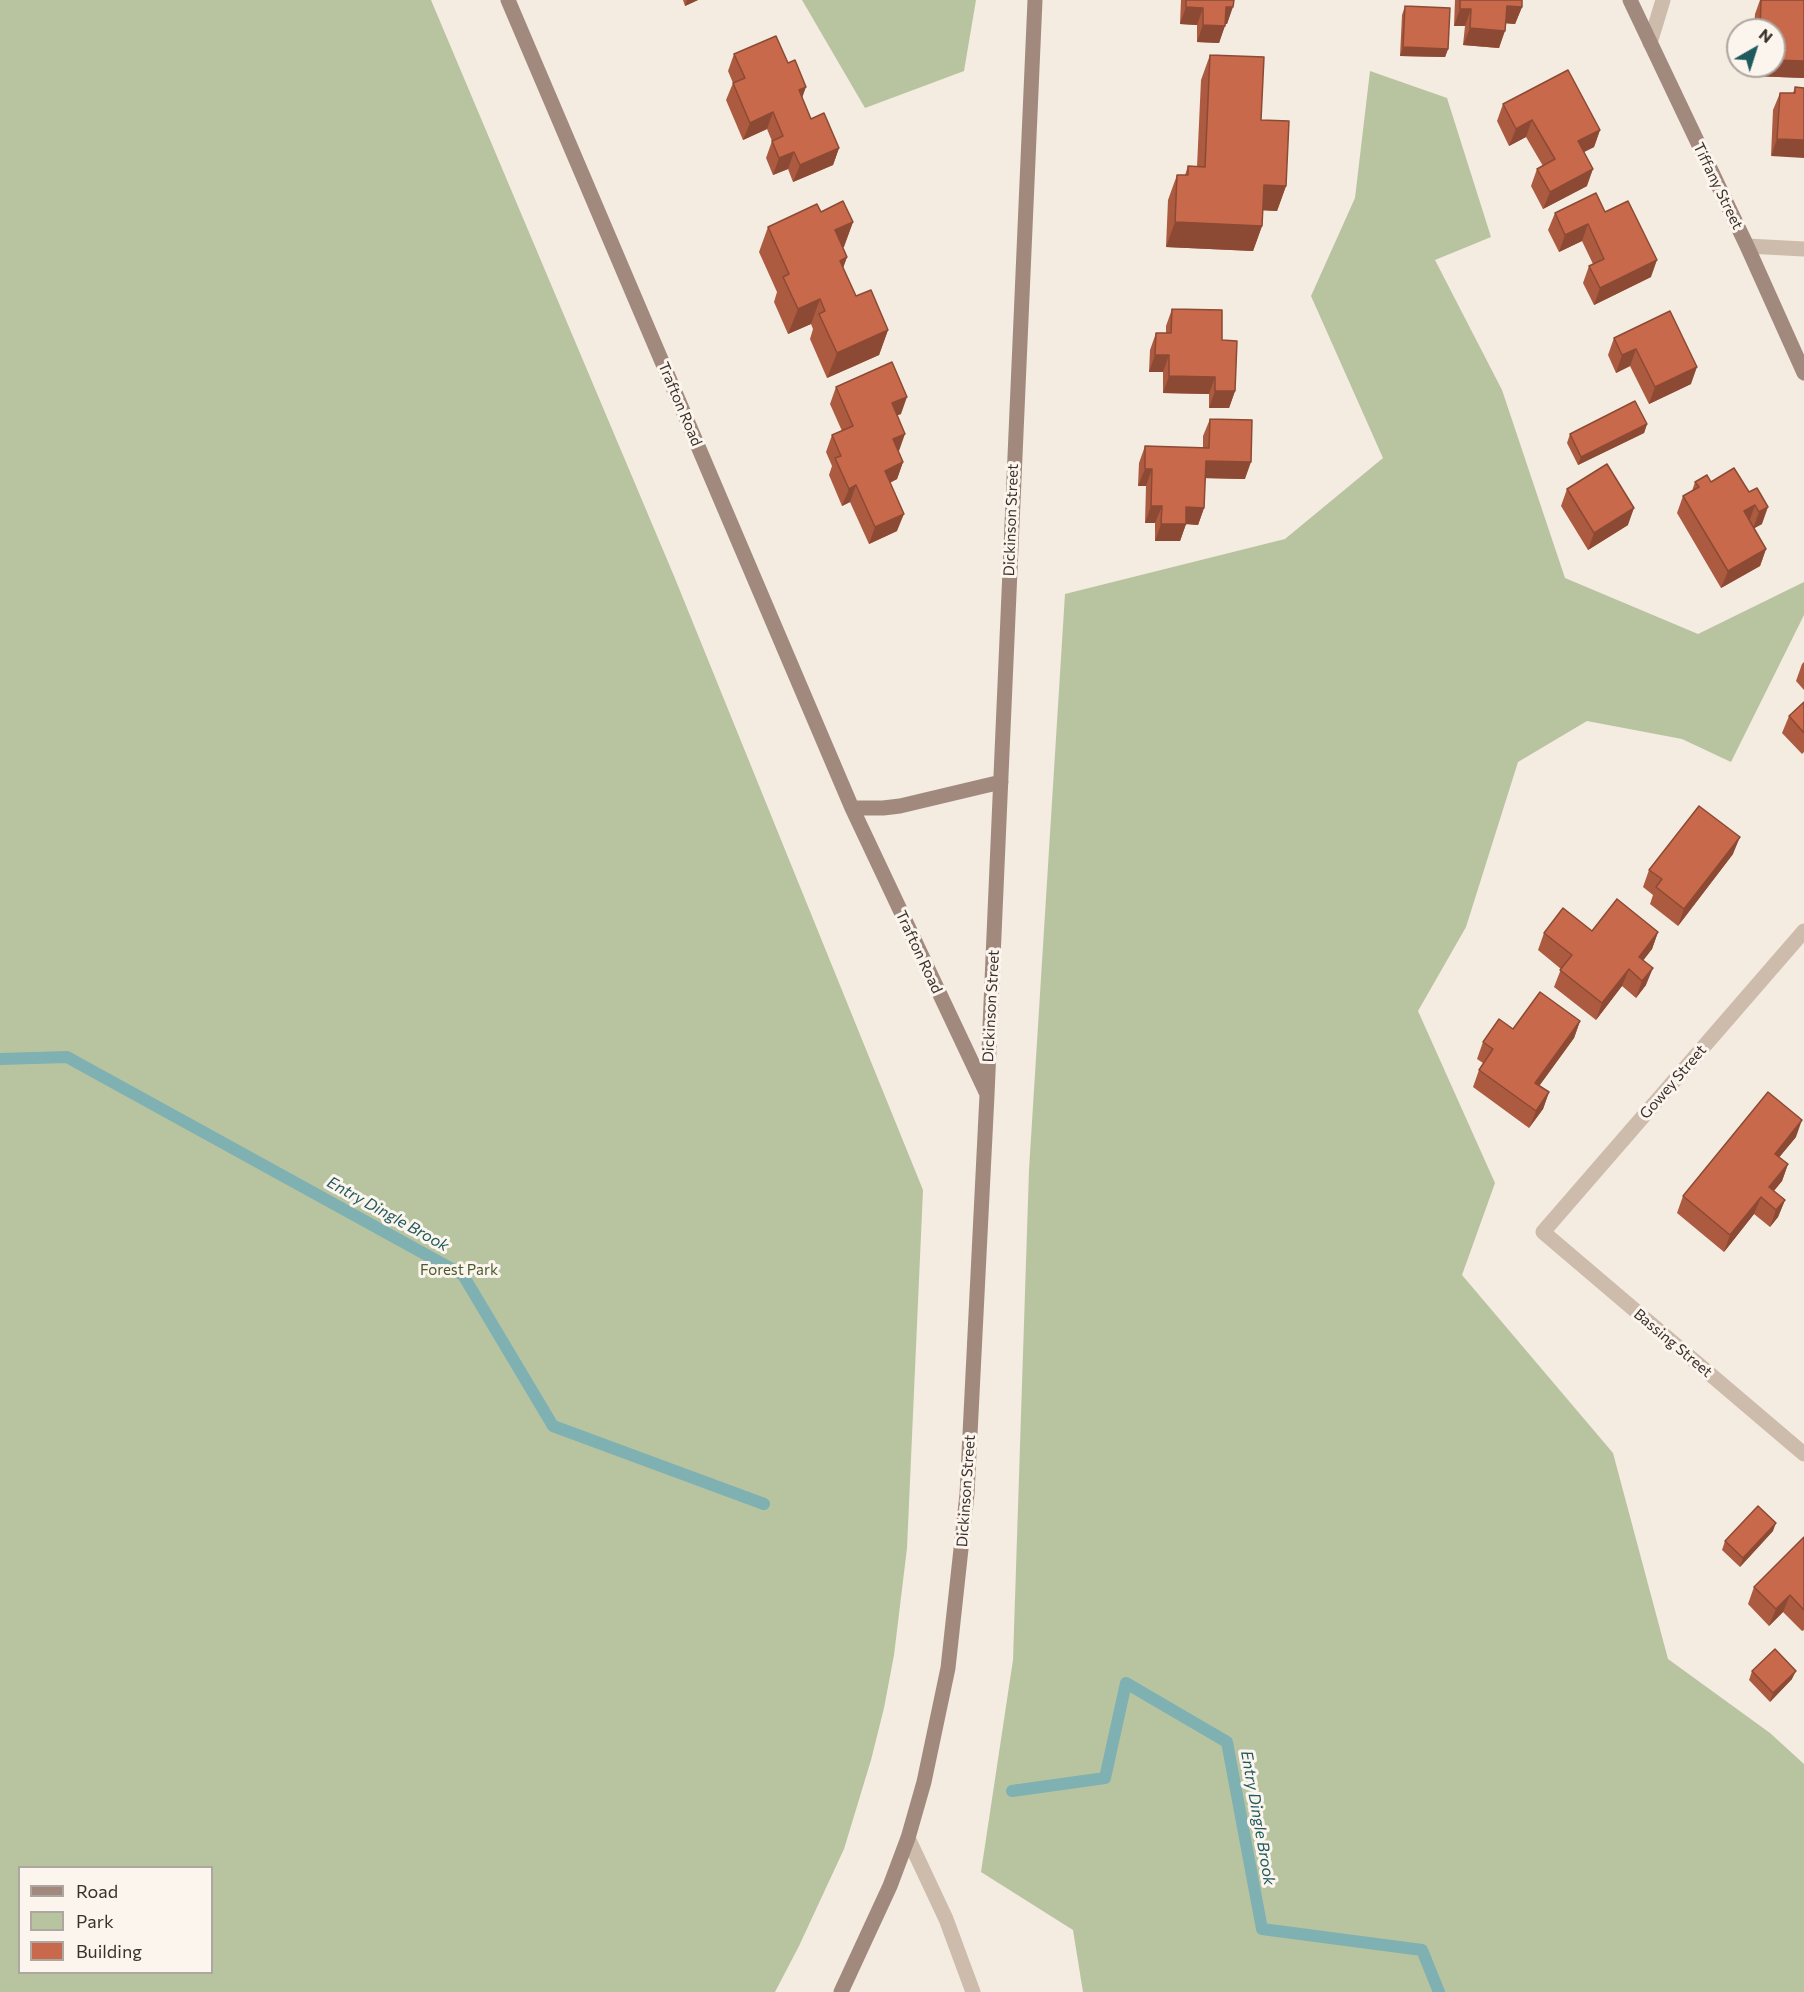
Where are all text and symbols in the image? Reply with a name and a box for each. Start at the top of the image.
north arrow [1726,18,1786,78]
text: N [1756,24,1777,46]
street label: Tiffany Street [1689,140,1747,232]
street label: Trafton Road [654,359,706,449]
street label: Dickinson Street [1000,463,1022,577]
street label: Trafton Road [892,908,946,996]
street label: Dickinson Street [979,949,1003,1063]
street label: Gowey Street [1636,1041,1710,1123]
water label: Entry Dingle Brook [324,1173,452,1255]
park label: Forest Park [420,1261,498,1279]
street label: Bassing Street [1630,1305,1716,1381]
street label: Dickinson Street [953,1434,979,1548]
water label: Entry Dingle Brook [1237,1749,1279,1887]
legend [18,1866,213,1974]
text: Road [76,1880,118,1902]
text: Park [76,1910,114,1932]
text: Building [76,1940,142,1962]

